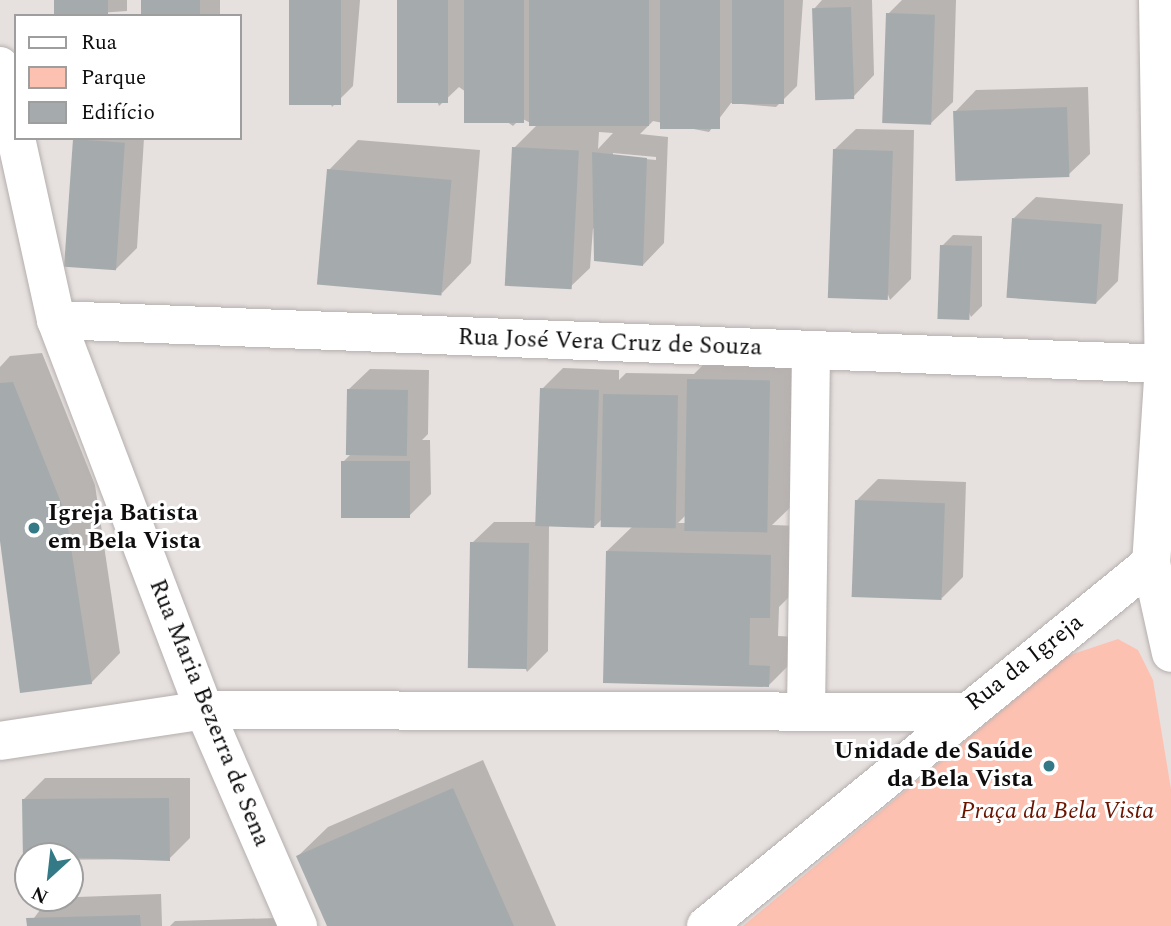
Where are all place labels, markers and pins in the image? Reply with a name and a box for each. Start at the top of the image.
place label: Igreja Batista em Bela Vista [48,500,201,556]
marker: Igreja Batista em Bela Vista [26,520,42,536]
place label: Unidade de Saúde da Bela Vista [834,738,1033,794]
marker: Unidade de Saúde da Bela Vista [1039,756,1059,776]

